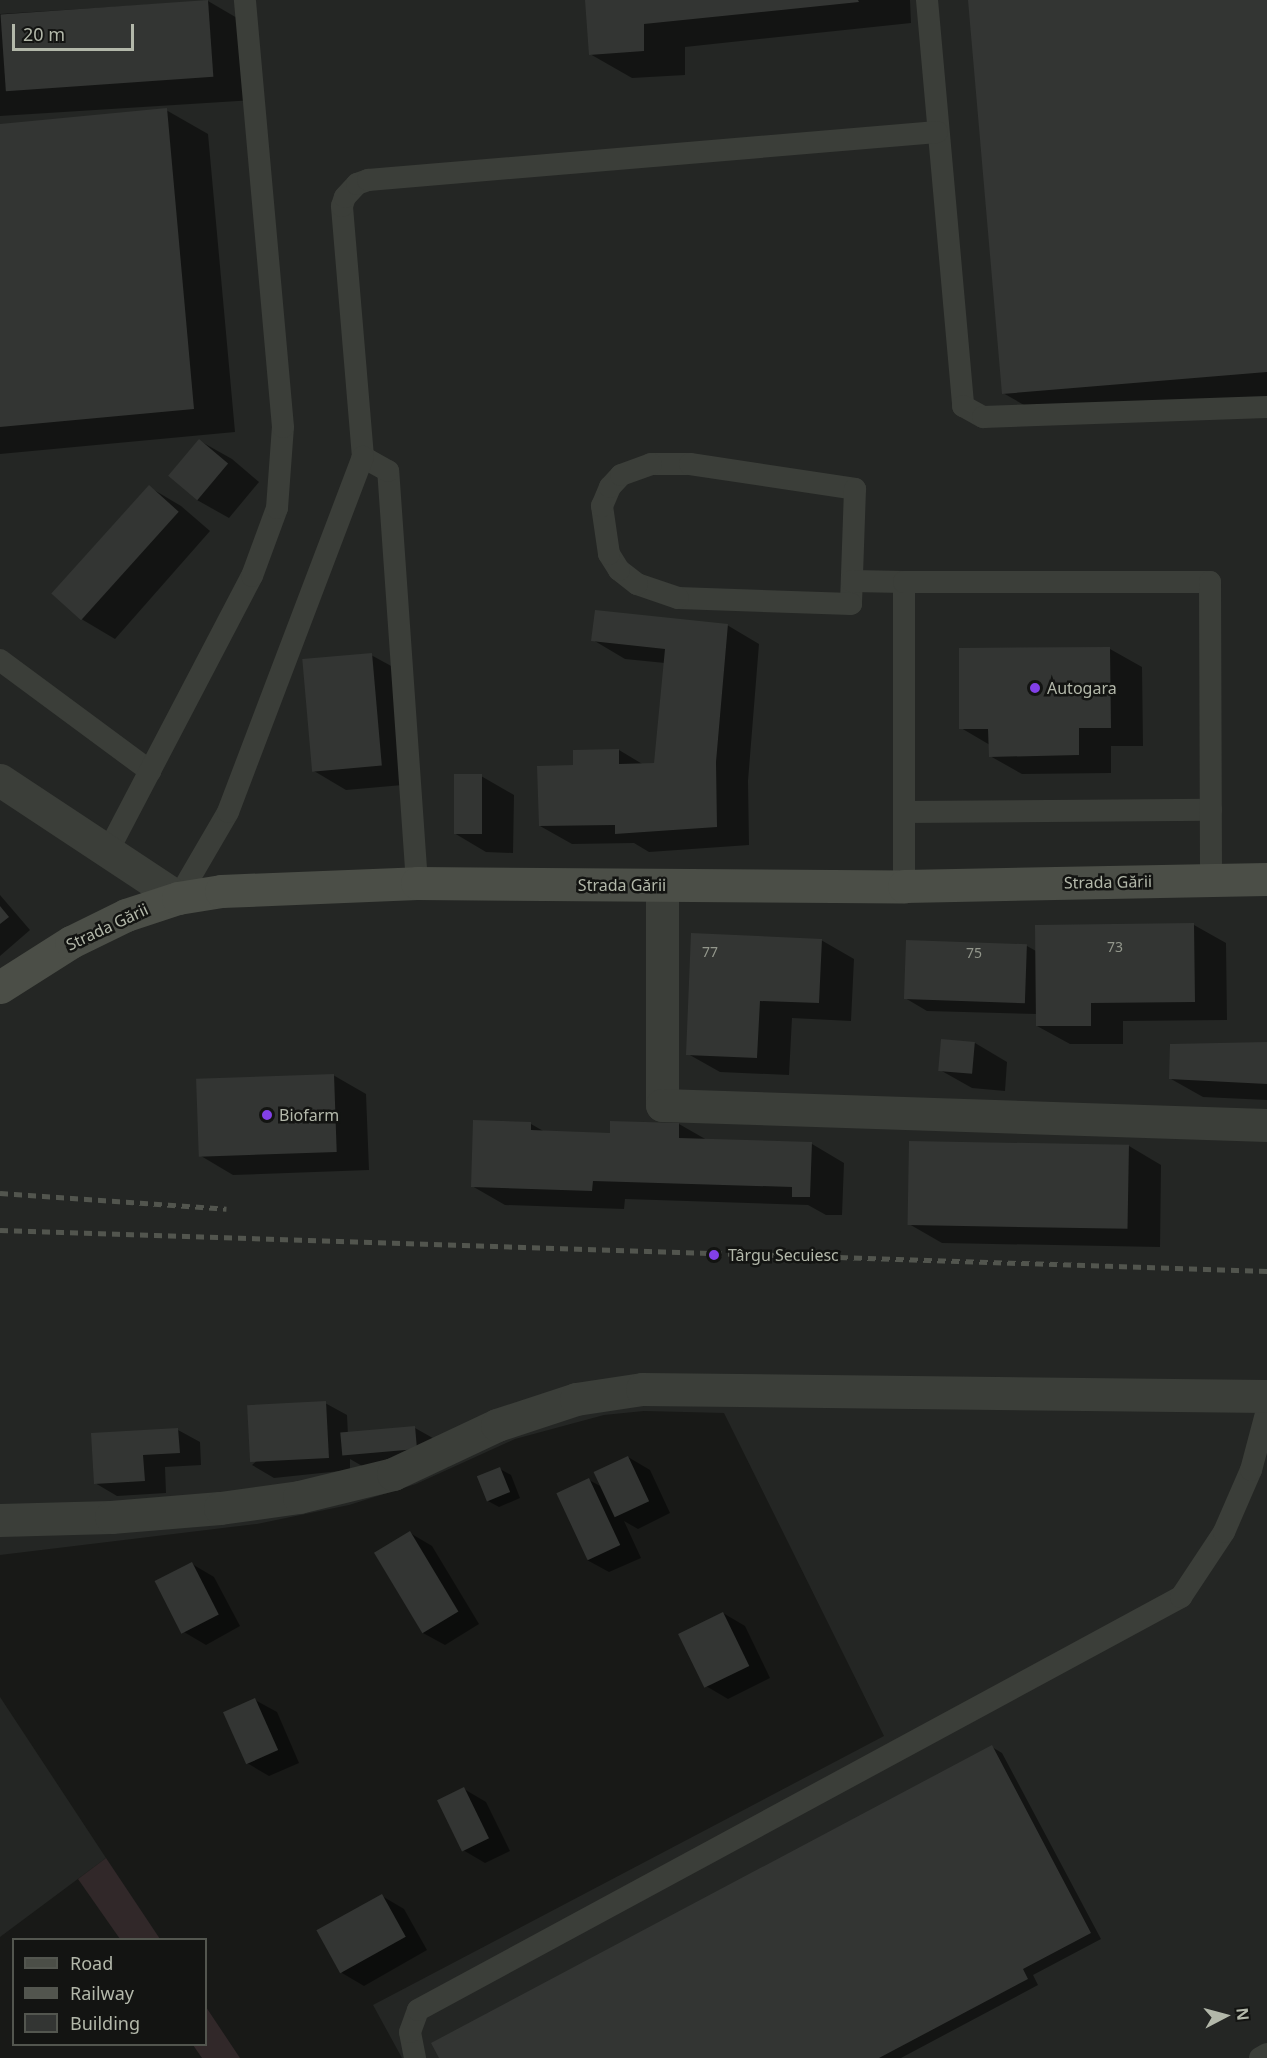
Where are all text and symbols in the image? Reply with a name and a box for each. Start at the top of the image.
scale bar [15,12,136,50]
text: 20 m [23,22,65,46]
place label: Autogara [1047,678,1117,698]
marker: Autogara [1028,681,1042,695]
street label: Strada Gării [1064,872,1152,892]
street label: Strada Gării [578,875,666,895]
street label: Strada Gării [63,900,151,954]
house number: 73 [1107,939,1123,955]
house number: 77 [702,944,718,960]
house number: 75 [966,945,982,961]
place label: Biofarm [279,1105,339,1125]
marker: Biofarm [260,1108,274,1122]
place label: Târgu Secuiesc [728,1245,839,1265]
marker: Târgu Secuiesc [705,1246,723,1264]
legend [12,1938,207,2046]
text: Road [70,1951,113,1975]
text: Railway [70,1981,134,2005]
north arrow [1195,1986,1255,2046]
text: N [1231,2006,1255,2022]
text: Building [70,2011,140,2035]

